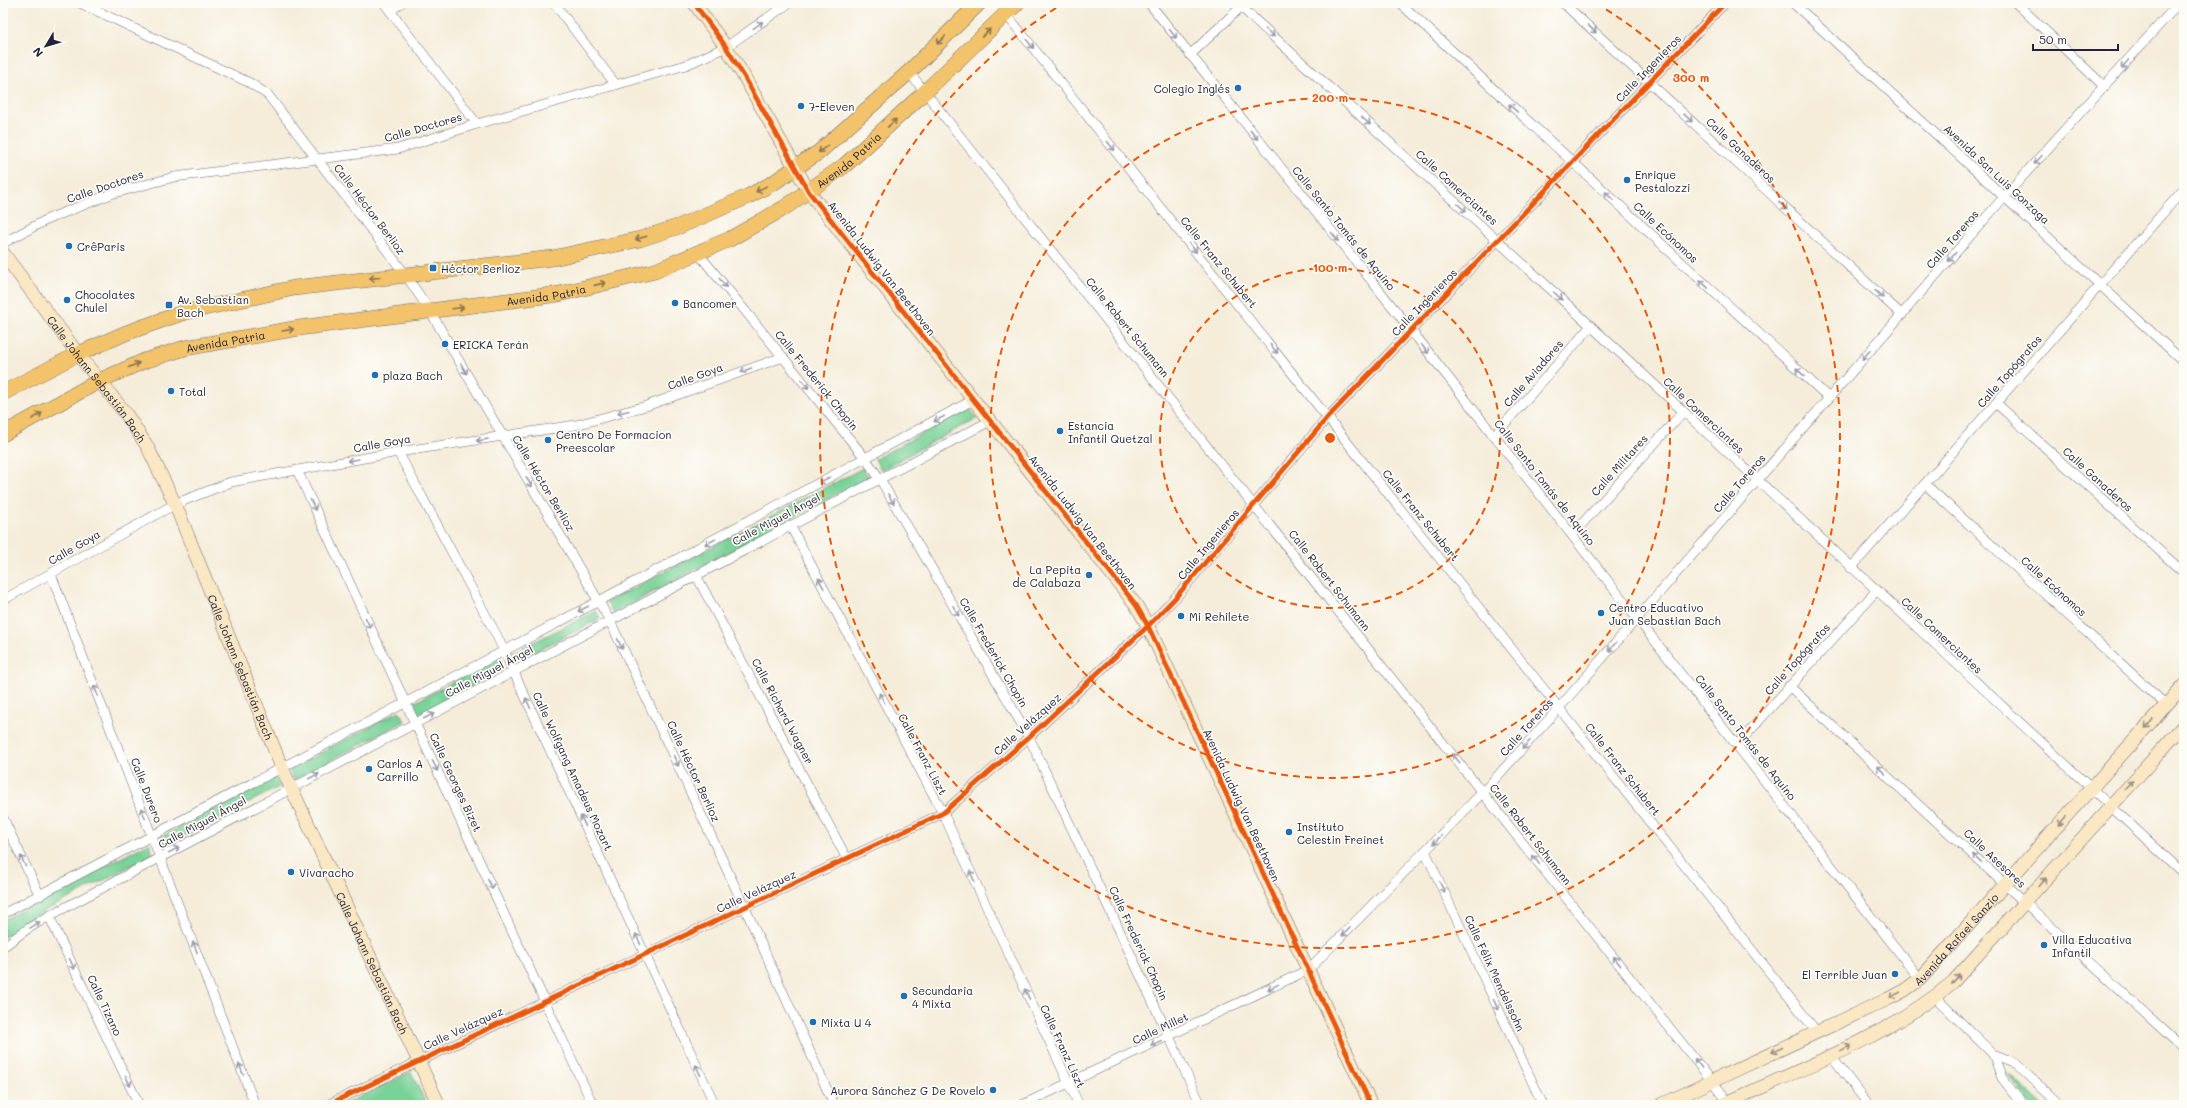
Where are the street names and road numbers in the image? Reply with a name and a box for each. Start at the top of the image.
street label: Calle Ingenieros [1612,31,1684,105]
street label: Calle Doctores [382,109,464,145]
street label: Calle Ganaderos [1703,114,1779,186]
street label: Avenida San Luis Gonzaga [1941,121,2053,227]
street label: Avenida Patria [813,128,884,191]
street label: Calle Comerciantes [1413,146,1501,228]
street label: Calle Héctor Berlioz [331,161,409,257]
street label: Calle Santo Tomás de Aquino [1289,163,1399,294]
street label: Calle Doctores [65,166,145,206]
street label: Avenida Ludwig Van Beethoven [825,198,939,338]
street label: Calle Ecónomos [1630,198,1702,266]
street label: Calle Toreros [1922,207,1982,271]
street label: Calle Franz Schubert [1177,213,1261,311]
street label: Calle Ingenieros [1388,265,1460,339]
street label: Calle Robert Schumann [1083,274,1173,380]
street label: Avenida Patria [505,280,587,308]
street label: Calle Johann Sebastián Bach [44,312,150,445]
street label: Avenida Patria [185,327,266,355]
street label: Calle Frederick Chopin [772,327,862,433]
street label: Calle Topógrafos [1973,332,2045,410]
street label: Calle Aviadores [1500,336,1566,410]
street label: Calle Goya [665,359,725,393]
street label: Calle Comerciantes [1660,373,1748,457]
street label: Calle Santo Tomás de Aquino [1491,416,1599,548]
street label: Calle Goya [352,431,412,455]
street label: Calle Militares [1587,431,1651,499]
street label: Calle Héctor Berlioz [509,432,579,534]
street label: Calle Ganaderos [2060,443,2136,515]
street label: Calle Toreros [1709,451,1769,515]
street label: Avenida Ludwig Van Beethoven [1026,452,1140,592]
street label: Calle Franz Schubert [1379,466,1463,564]
street label: Calle Miguel Ángel [729,489,823,549]
street label: Calle Ingenieros [1174,505,1242,583]
street label: Calle Goya [45,526,103,568]
street label: Calle Robert Schumann [1286,526,1374,634]
street label: Calle Ecónomos [2018,553,2090,619]
street label: Calle Johann Sebastián Bach [205,592,277,742]
street label: Calle Comerciantes [1898,593,1986,677]
street label: Calle Frederick Chopin [956,594,1032,710]
street label: Calle Topógrafos [1761,620,1833,698]
street label: Calle Miguel Ángel [442,641,536,701]
street label: Calle Richard Wagner [749,655,817,767]
street label: Calle Santo Tomás de Aquino [1692,671,1800,803]
street label: Calle Wolfgang Amadeus Mozart [530,689,617,853]
street label: Calle Velázquez [990,690,1064,758]
street label: Calle Toreros [1496,695,1556,759]
street label: Calle Franz Liszt [895,711,951,798]
street label: Calle Héctor Berlioz [664,718,724,824]
street label: Calle Franz Schubert [1582,720,1664,819]
street label: Avenida Ludwig Van Beethoven [1200,726,1284,884]
street label: Calle Georges Bizet [426,730,486,834]
street label: Calle Durero [128,755,166,825]
street label: Calle Robert Schumann [1487,780,1575,888]
street label: Calle Miguel Ángel [155,792,249,852]
street label: Calle Asesores [1961,825,2029,891]
street label: Calle Velázquez [714,866,798,916]
street label: Calle Frederick Chopin [1106,883,1172,1003]
street label: Calle Johann Sebastián Bach [333,889,412,1036]
street label: Avenida Rafael Sanzio [1911,889,2002,989]
street label: Calle Félix Mendelssohn [1461,913,1529,1033]
street label: Calle Tizano [84,972,126,1038]
street label: Calle Franz Liszt [1037,1002,1089,1090]
street label: Calle Velázquez [421,1003,505,1053]
street label: Calle Millet [1130,1008,1190,1047]

